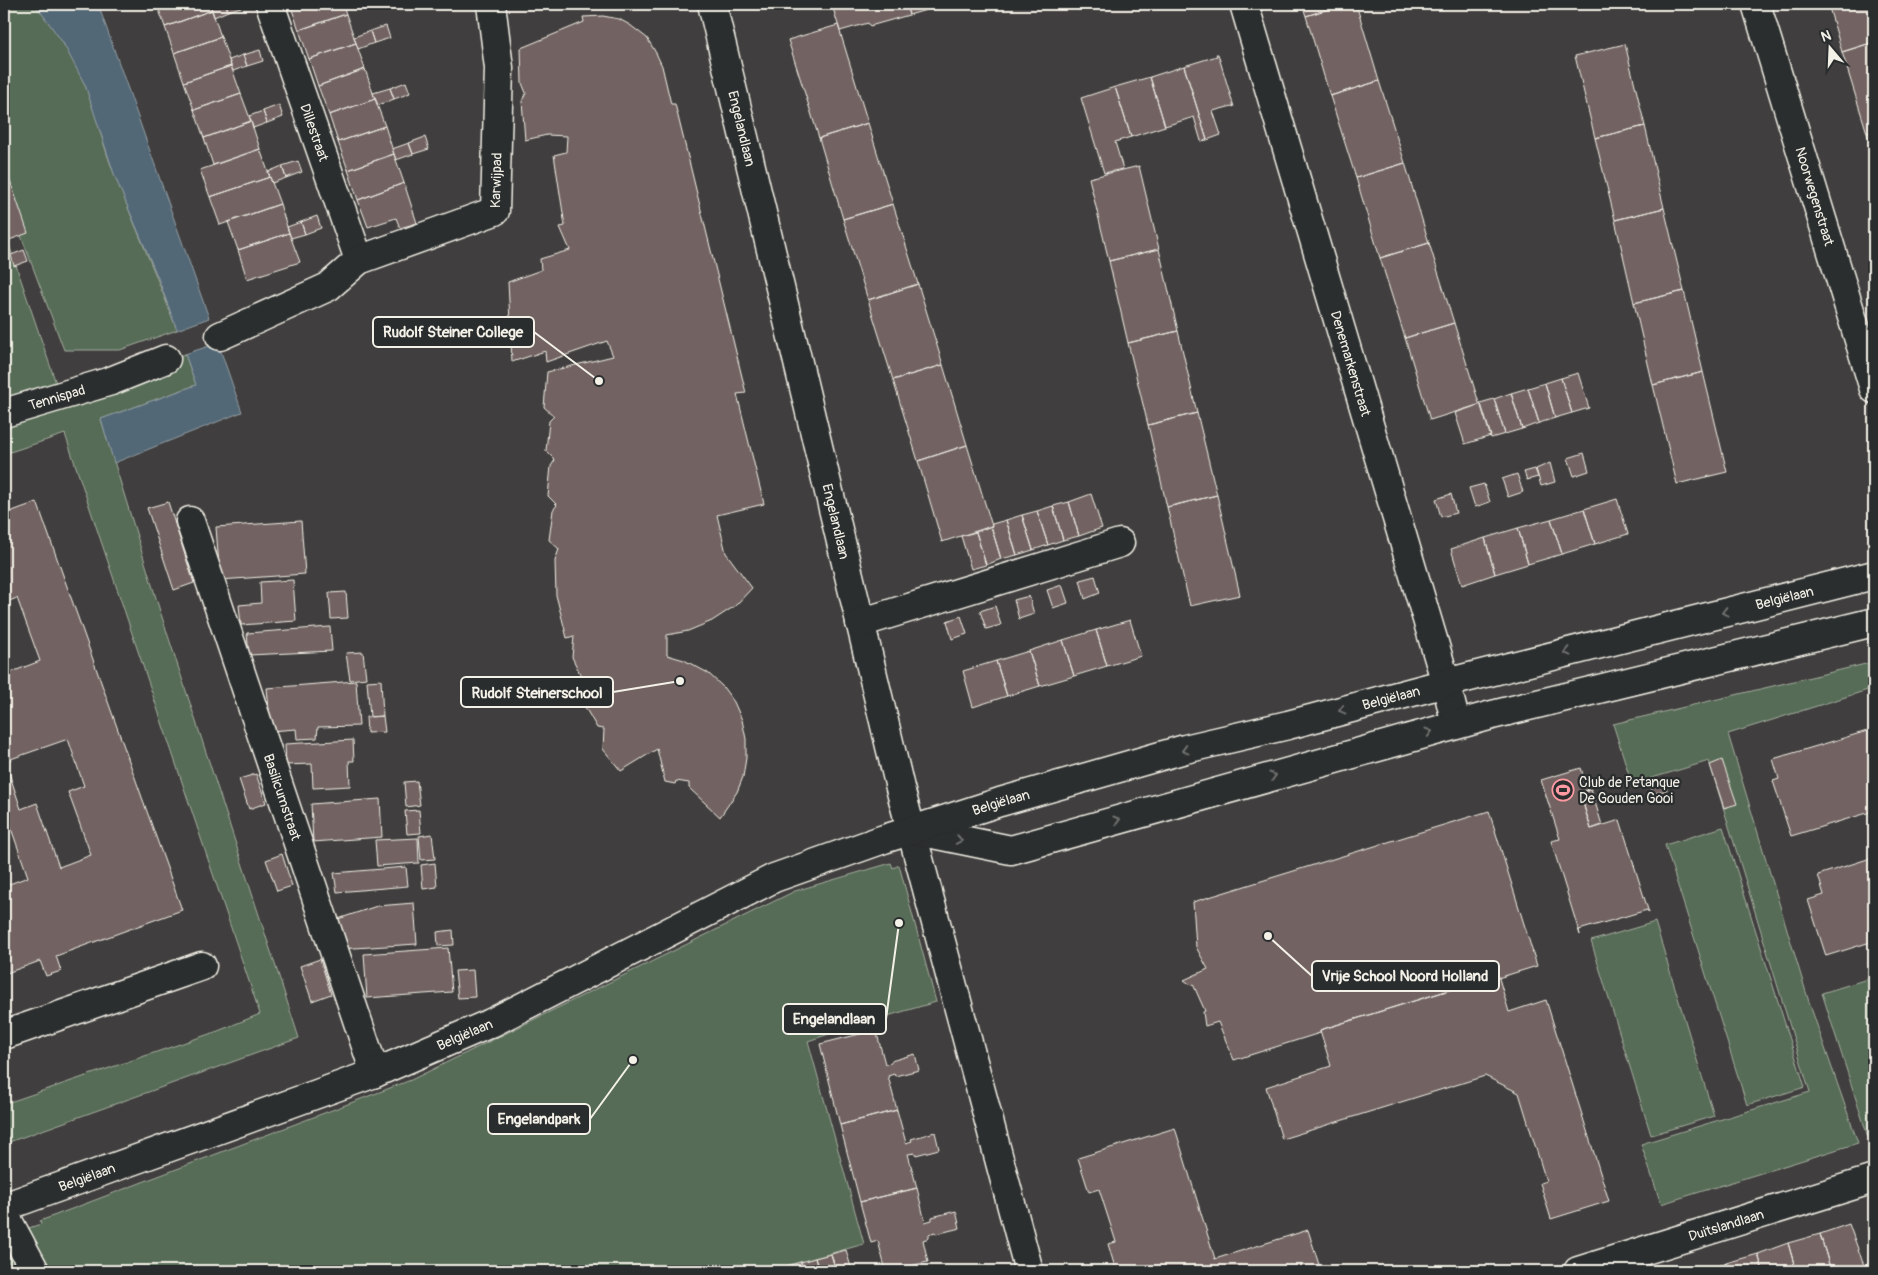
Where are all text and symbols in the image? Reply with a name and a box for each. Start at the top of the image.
north arrow [1806,22,1856,72]
text: N [1819,27,1833,46]
street label: Engelandlaan [725,89,759,168]
street label: Dillestraat [297,101,333,164]
street label: Noorwegenstraat [1792,145,1838,248]
street label: Karwijpad [487,152,505,208]
street label: Denemarkenstraat [1327,309,1375,419]
callout: Rudolf Steiner College [373,317,534,347]
text: Rudolf Steiner College [383,323,524,342]
street label: Tennispad [26,381,87,414]
street label: Engelandlaan [819,482,853,561]
street label: Belgiëlaan [1754,582,1815,613]
one-way arrow [1721,606,1729,617]
one-way arrow [1563,646,1572,657]
callout: Rudolf Steinerschool [461,677,613,707]
street label: Belgiëlaan [1360,682,1422,713]
text: Rudolf Steinerschool [471,684,603,703]
one-way arrow [1339,705,1347,715]
one-way arrow [1425,727,1433,737]
one-way arrow [1181,744,1189,754]
street label: Basilicumstraat [260,751,305,843]
one-way arrow [1269,771,1277,782]
place label: Club de Petanque De Gouden Gooi [1579,774,1680,807]
sports icon: Club de Petanque De Gouden Gooi [1551,778,1575,802]
street label: Belgiëlaan [970,785,1032,819]
one-way arrow [1112,816,1120,826]
one-way arrow [955,834,964,845]
callout: Vrije School Noord Holland [1312,961,1499,991]
text: Vrije School Noord Holland [1322,967,1488,986]
callout: Engelandlaan [783,1004,886,1034]
text: Engelandlaan [793,1010,876,1029]
street label: Belgiëlaan [434,1015,495,1054]
callout: Engelandpark [488,1104,590,1134]
text: Engelandpark [498,1110,581,1129]
street label: Belgiëlaan [56,1159,118,1195]
street label: Duitslandlaan [1686,1205,1766,1245]

